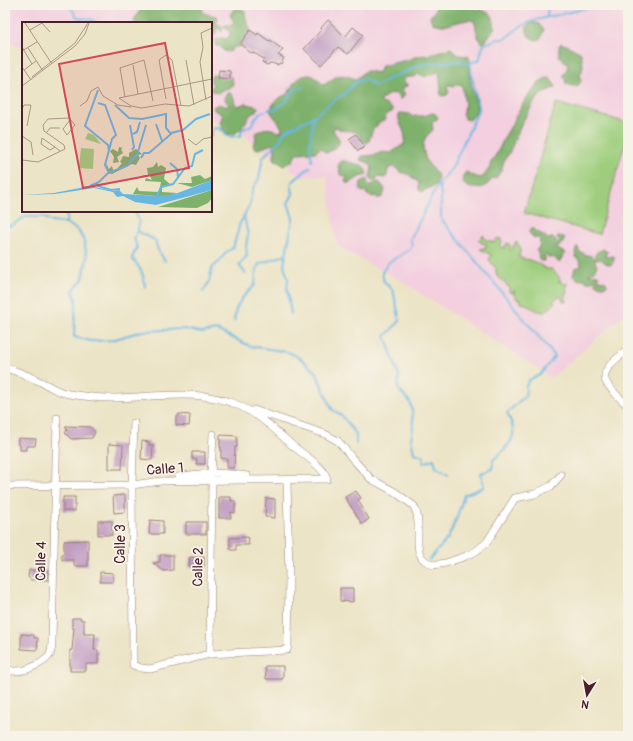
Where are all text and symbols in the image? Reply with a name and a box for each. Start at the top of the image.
inset map [22,22,212,212]
street label: Calle 1 [146,459,184,479]
street label: Calle 3 [112,524,129,564]
street label: Calle 4 [32,541,50,581]
street label: Calle 2 [189,547,207,587]
north arrow [567,675,607,715]
text: N [580,697,590,711]

